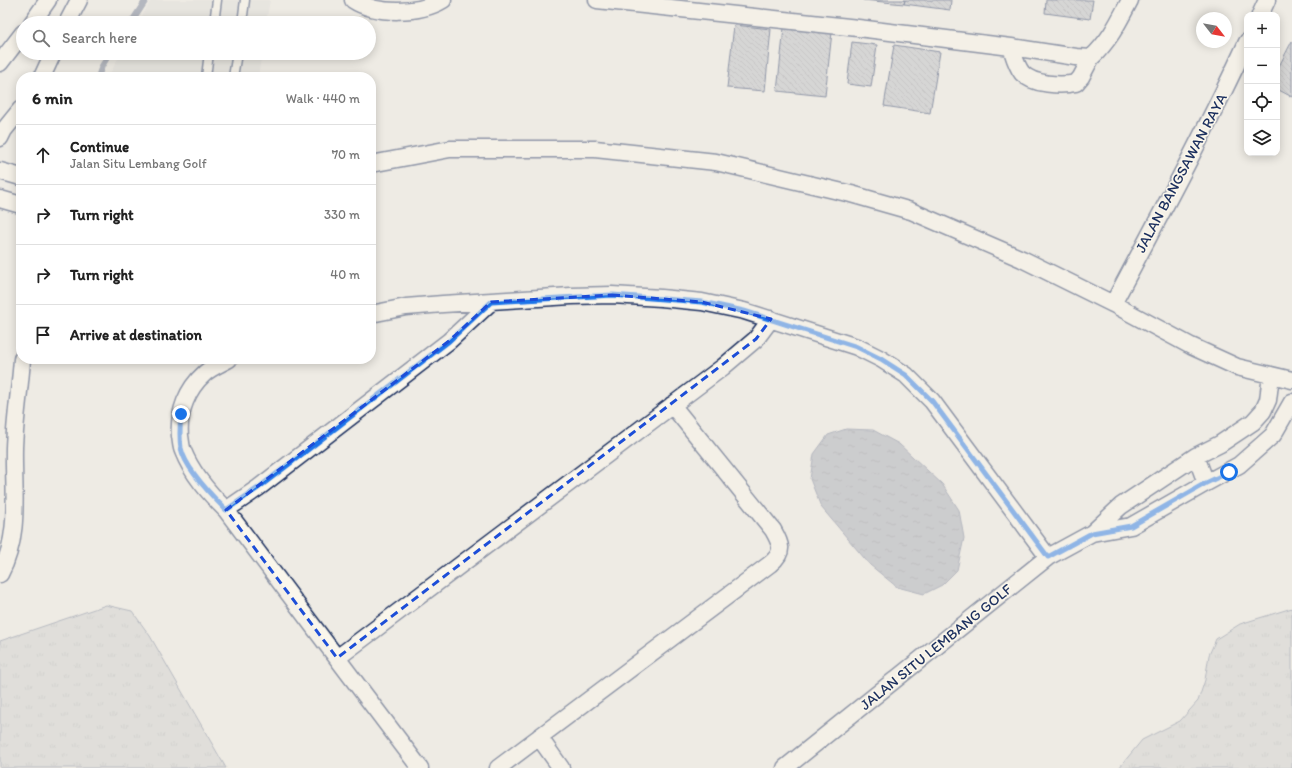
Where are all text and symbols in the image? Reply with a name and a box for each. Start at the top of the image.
north arrow [1196,12,1232,48]
map controls [1244,12,1280,156]
button: + [1244,12,1280,48]
search box [16,16,376,60]
icon: search [30,27,52,49]
text: Search here [62,29,137,47]
button: − [1244,48,1280,84]
button: locate [1244,84,1280,120]
text: 6 min [32,88,73,108]
street label: JALAN BANGSAWAN RAYA [1131,90,1231,256]
text: Walk · 440 m [286,91,360,106]
button: layers [1244,120,1280,156]
text: Continue [70,138,129,156]
icon: ahead [32,144,54,166]
text: 70 m [332,147,360,162]
text: Jalan Situ Lembang Golf [70,156,207,171]
icon: right [32,204,54,226]
text: Turn right [70,206,134,224]
text: 330 m [324,207,360,222]
icon: right [32,264,54,286]
text: Turn right [70,266,134,284]
text: 40 m [330,267,360,282]
icon: arrive [32,324,54,346]
text: Arrive at destination [70,326,202,344]
route end [172,405,190,423]
route start [1220,463,1238,481]
street label: JALAN SITU LEMBANG GOLF [856,580,1016,714]

